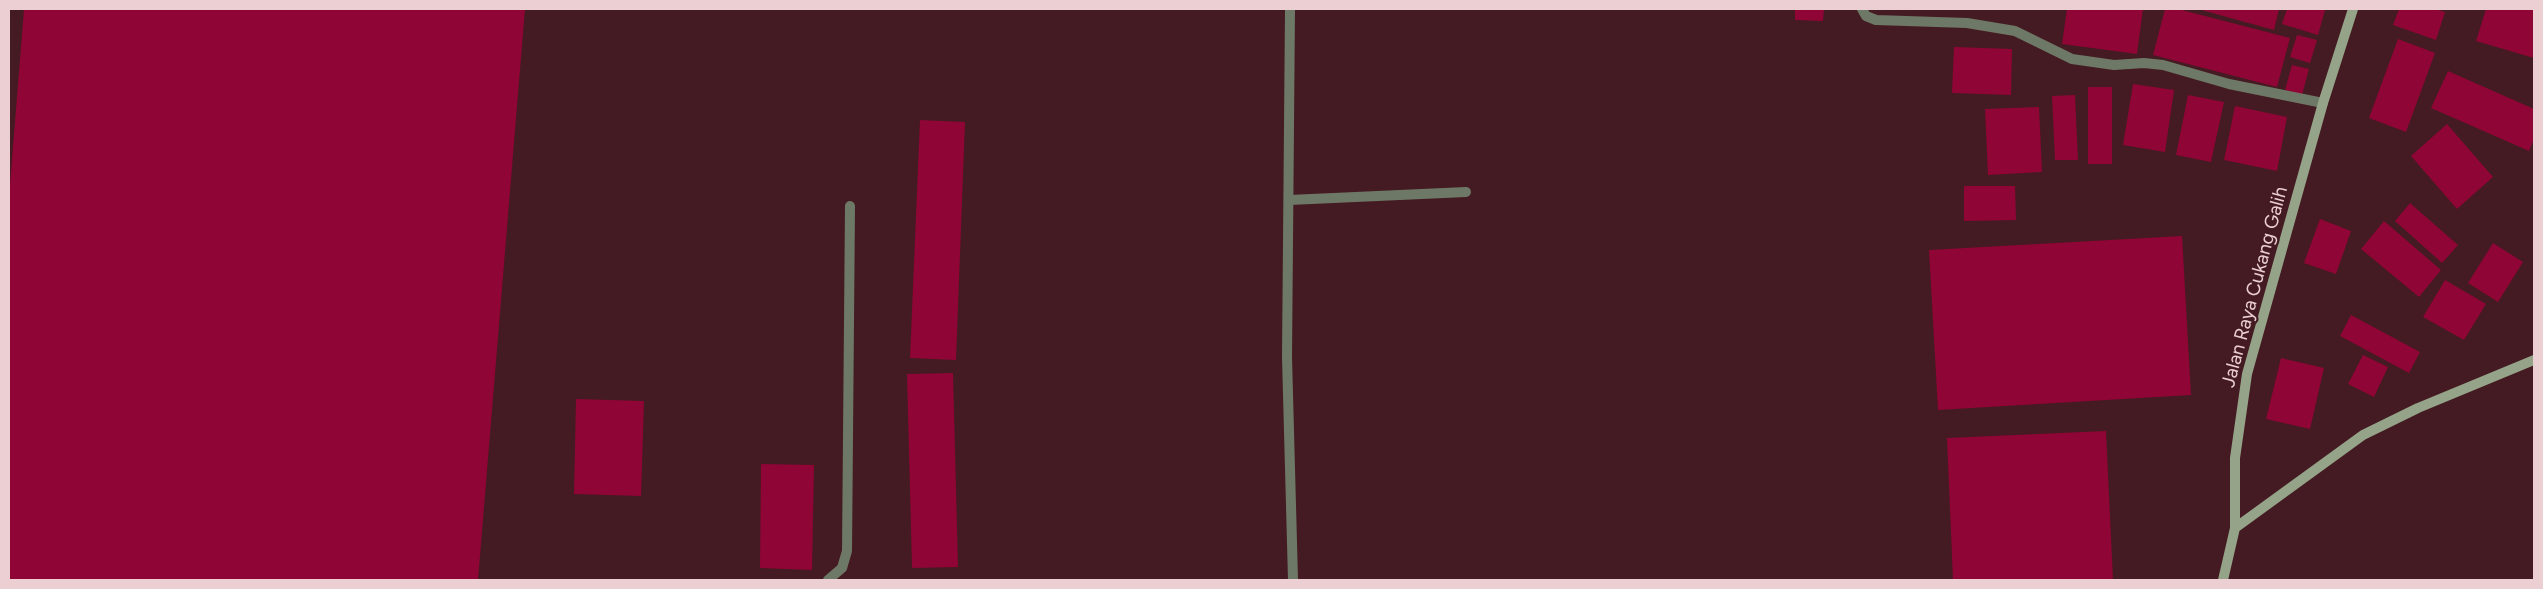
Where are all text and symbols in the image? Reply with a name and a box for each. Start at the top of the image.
street label: Jalan Raya Cukang Galih [2217,184,2293,390]

